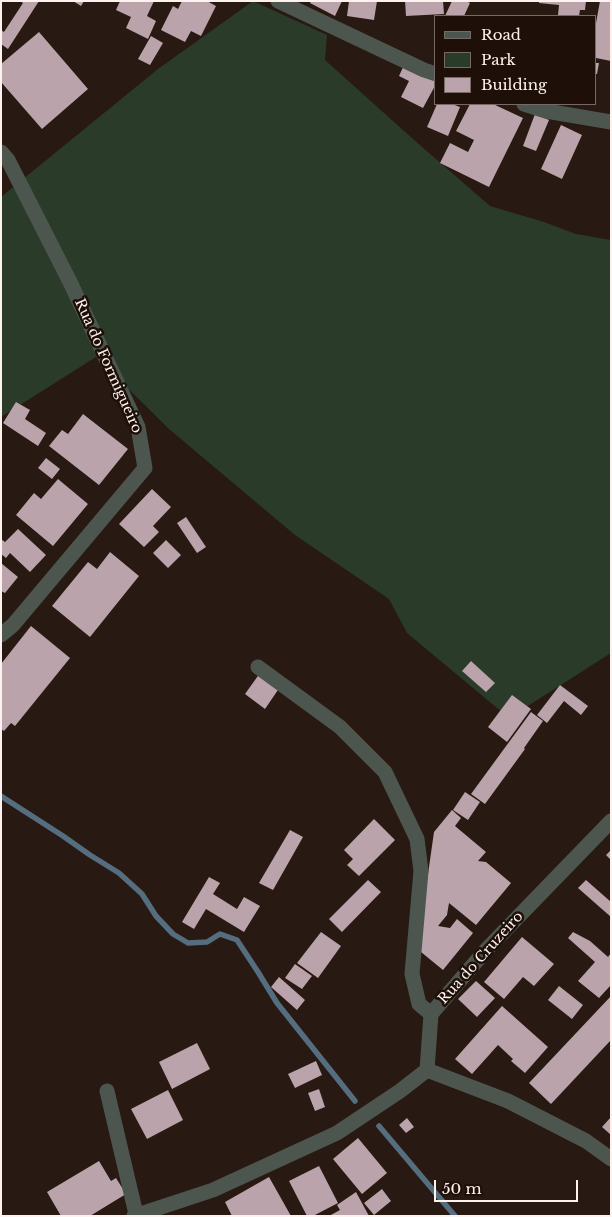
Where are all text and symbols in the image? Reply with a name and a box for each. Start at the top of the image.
legend [434,15,597,105]
text: Road [481,25,521,44]
text: Park [481,50,516,69]
text: Building [481,75,547,94]
street label: Rua do Formigueiro [71,296,145,436]
street label: Rua do Cruzeiro [435,908,527,1008]
scale bar [437,1170,581,1202]
text: 50 m [442,1179,482,1198]

